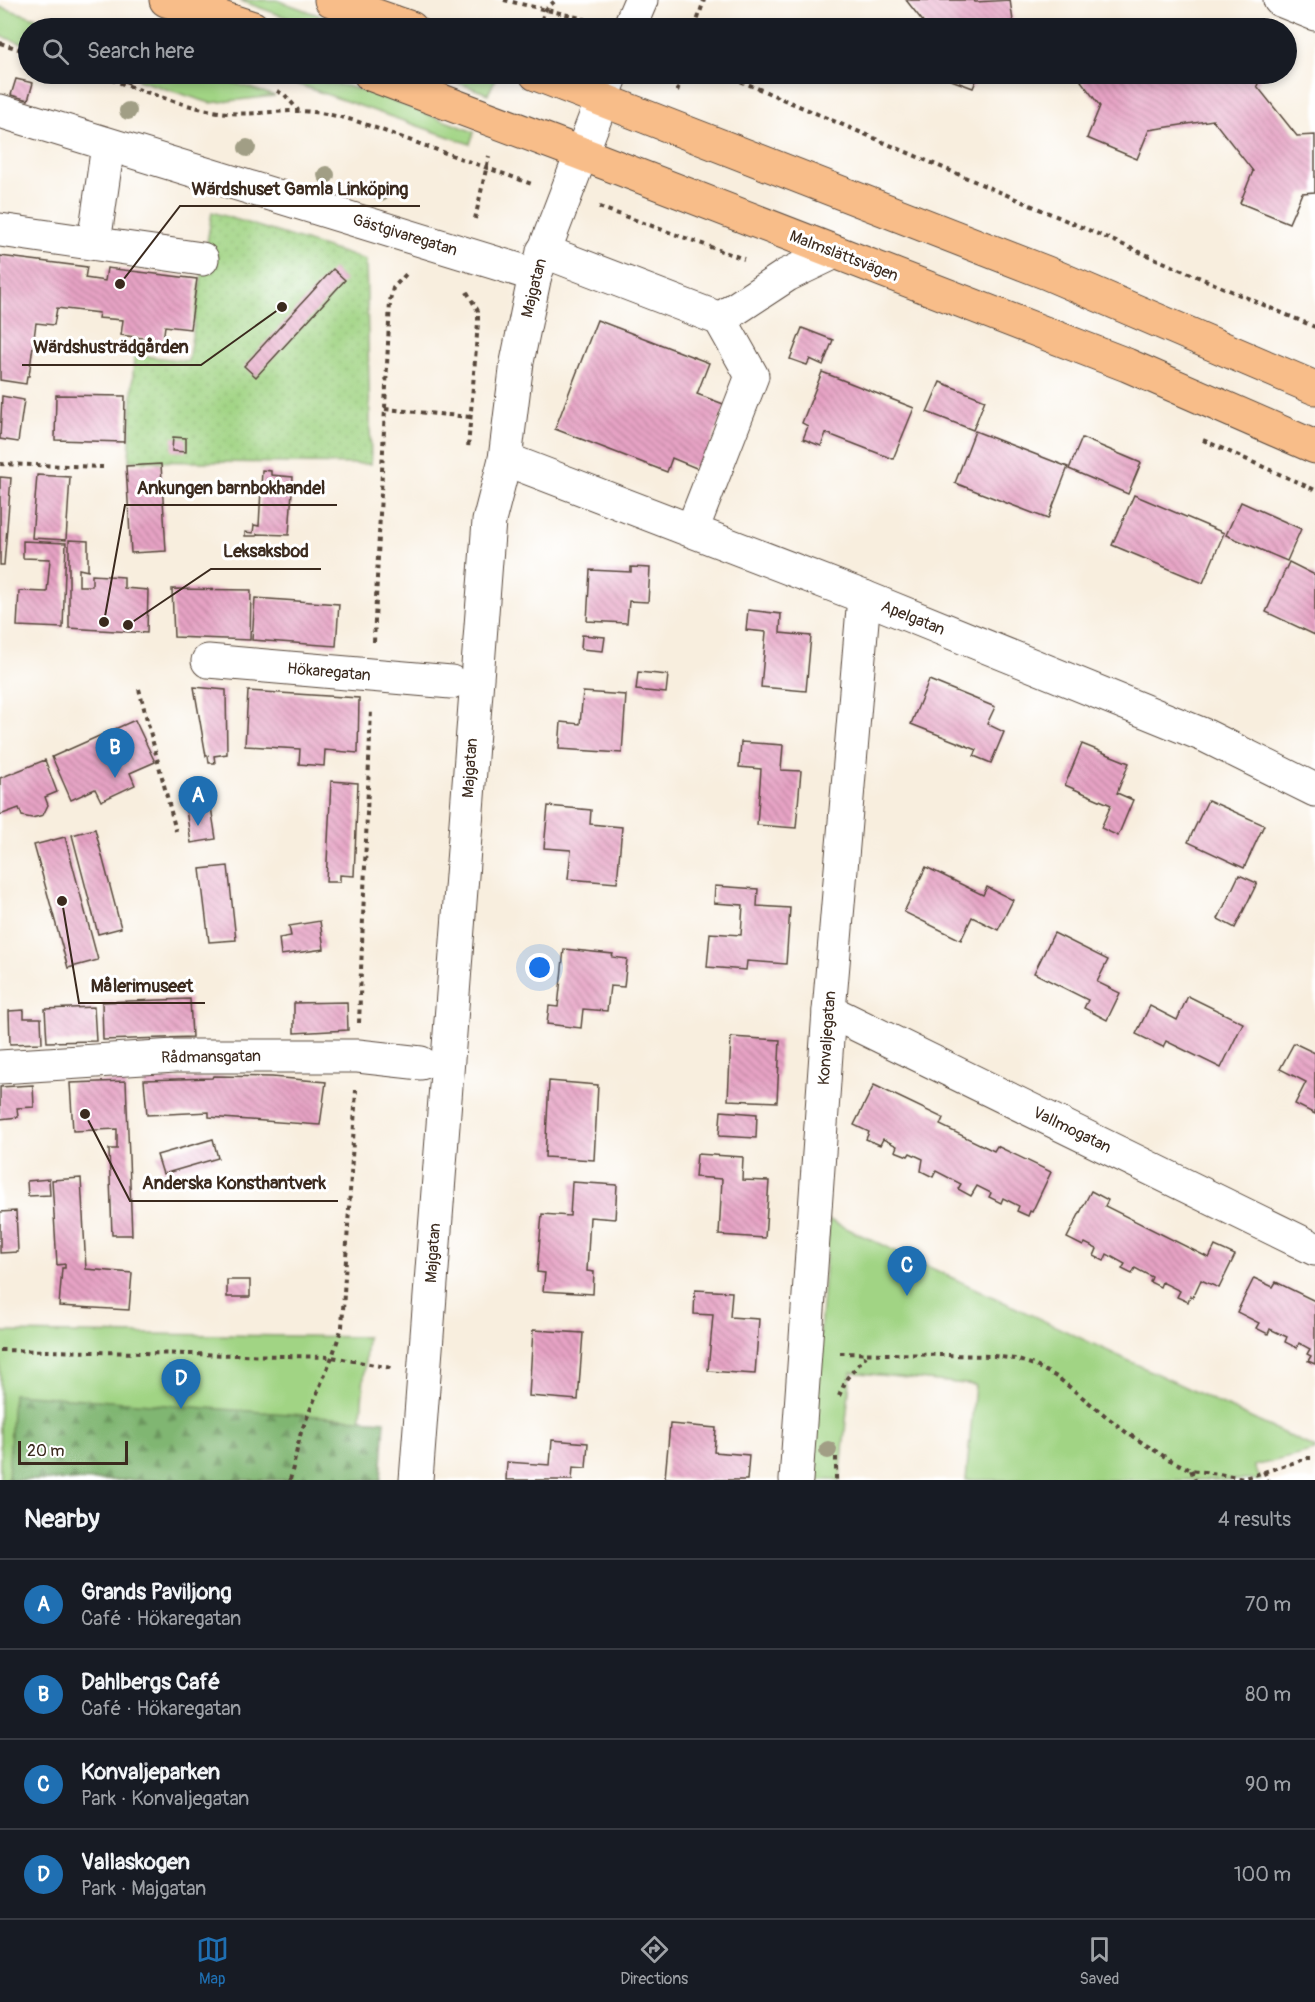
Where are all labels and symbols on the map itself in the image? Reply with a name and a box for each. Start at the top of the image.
callout: Wärdshuset Gamla Linköping [180,170,420,206]
text: Wärdshuset Gamla Linköping [192,178,408,201]
street label: Gästgivaregatan [350,210,460,260]
street label: Malmslättsvägen [787,226,901,286]
street label: Majgatan [517,256,551,320]
callout: Wärdshusträdgården [22,329,201,365]
text: Wärdshusträdgården [33,336,189,359]
callout: Ankungen barnbokhandel [125,469,337,505]
text: Ankungen barnbokhandel [137,477,325,500]
callout: Leksaksbod [211,533,321,569]
text: Leksaksbod [223,540,309,563]
street label: Apelgatan [878,596,948,640]
street label: Hökaregatan [286,658,372,686]
pin: B [96,728,134,778]
street label: Majgatan [458,737,482,799]
pin: A [178,776,218,826]
your location [525,953,554,982]
callout: Målerimuseet [79,967,205,1003]
text: Målerimuseet [91,975,194,998]
street label: Konvaljegatan [814,990,840,1086]
street label: Rådmansgatan [161,1046,261,1068]
street label: Vallmogatan [1029,1102,1115,1158]
callout: Anderska Konsthantverk [130,1165,338,1201]
text: Anderska Konsthantverk [142,1172,326,1195]
street label: Majgatan [421,1222,445,1284]
pin: C [888,1246,926,1296]
pin: D [162,1360,201,1409]
scale bar [18,1438,128,1466]

